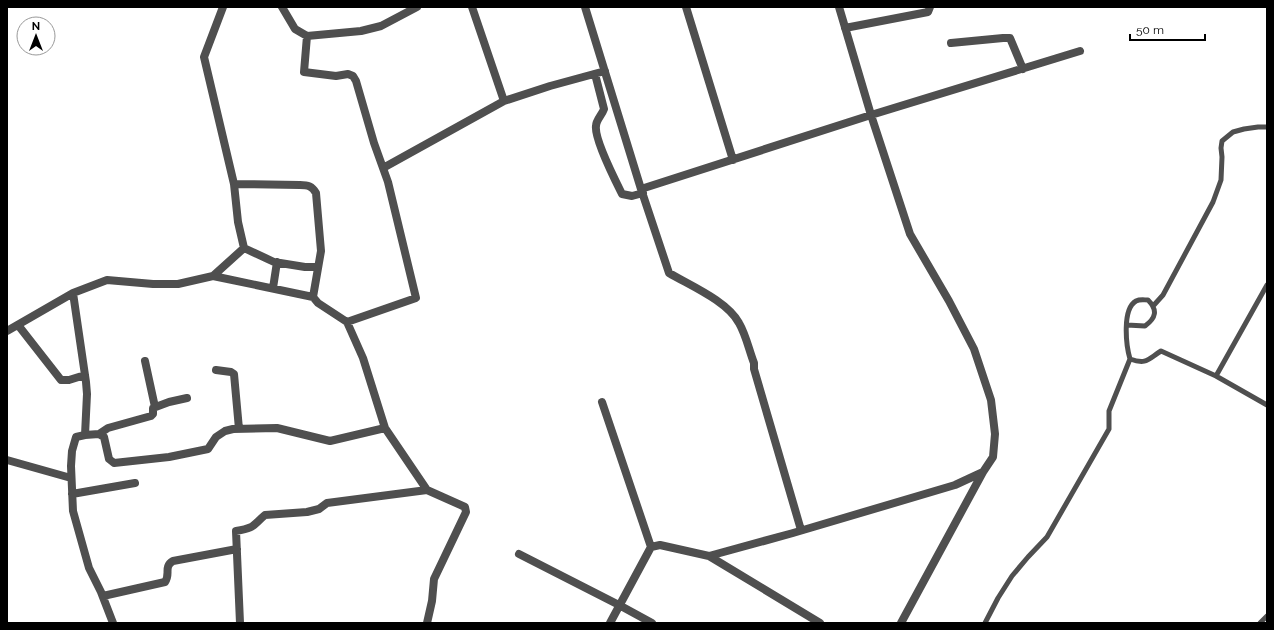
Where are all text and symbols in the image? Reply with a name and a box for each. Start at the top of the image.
north arrow [16,16,56,56]
scale bar [1130,16,1205,42]
text: N [32,20,40,33]
text: 50 m [1136,23,1164,37]

